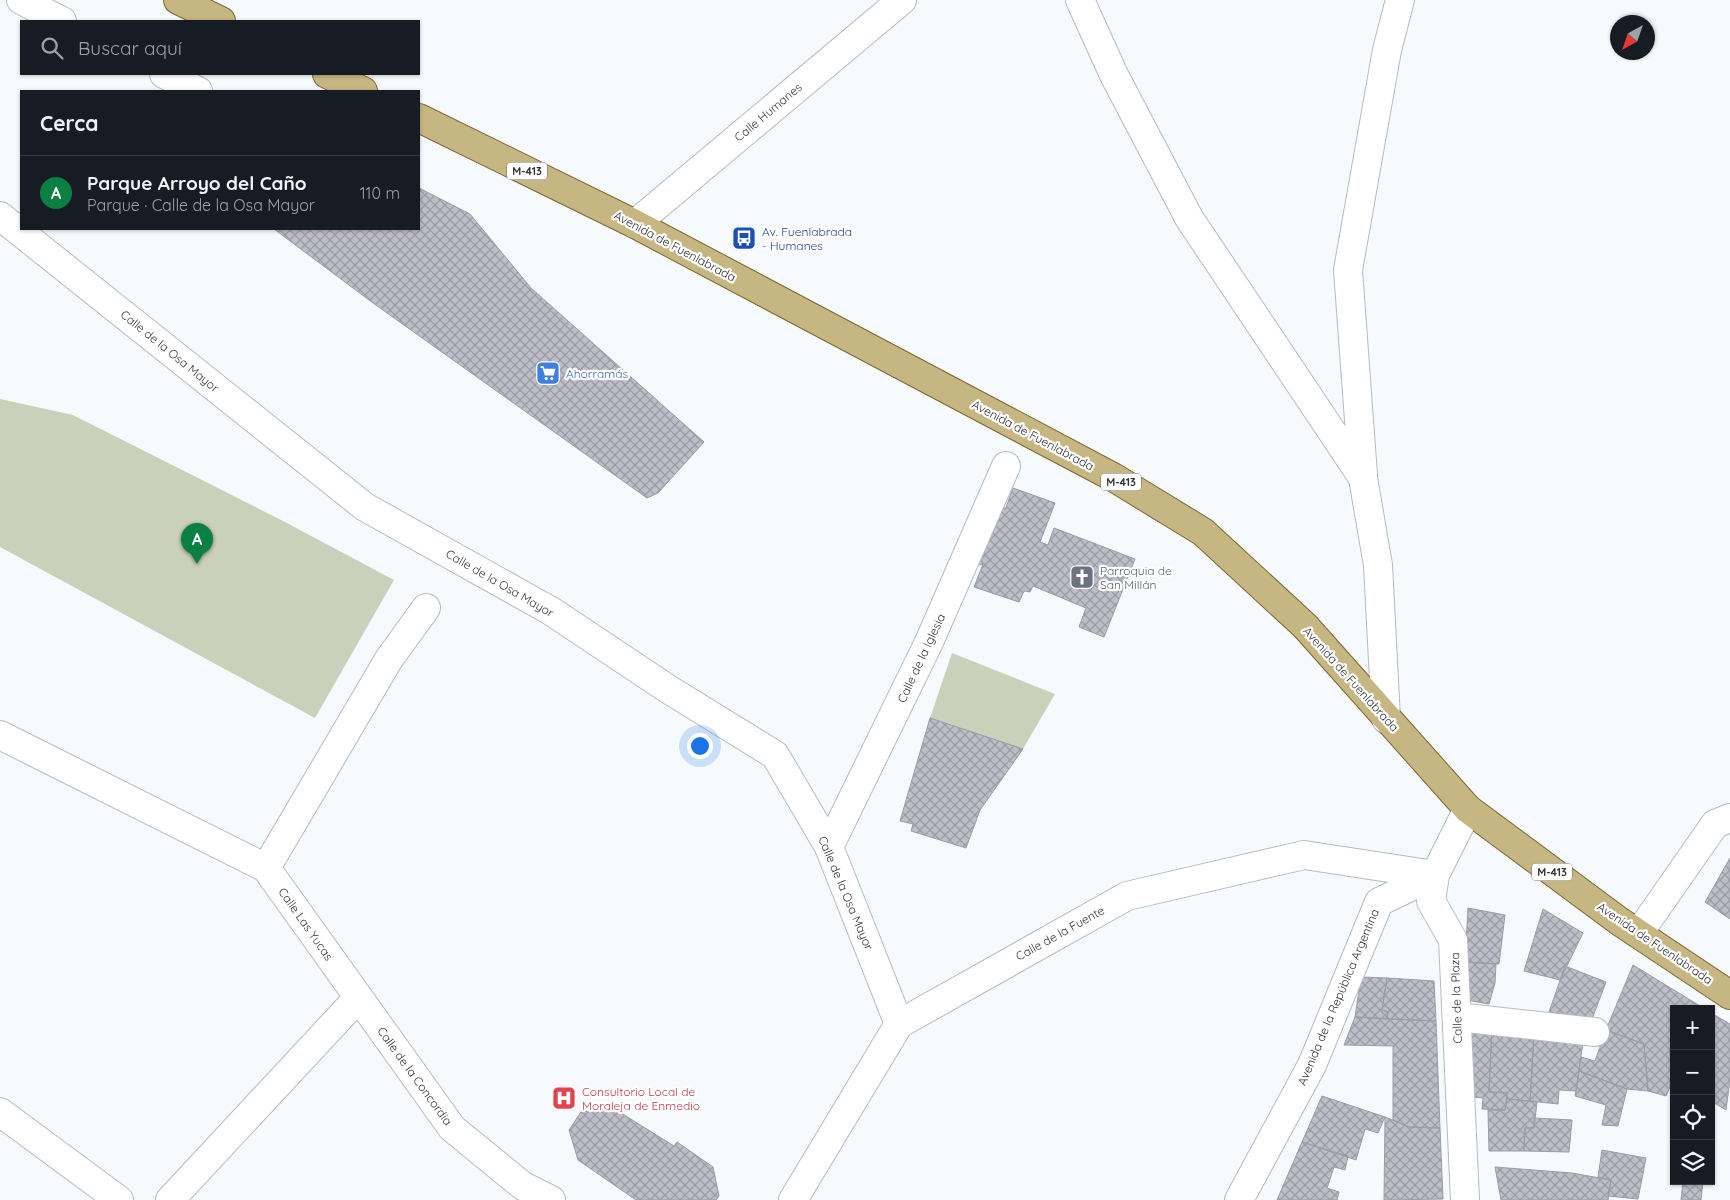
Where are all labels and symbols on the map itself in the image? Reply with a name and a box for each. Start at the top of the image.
north arrow [1610,15,1655,60]
street label: Calle Humanes [731,79,805,145]
road number: M-413 [507,162,547,180]
street label: Avenida de Fuenlabrada [611,207,739,285]
place label: Av. Fuenlabrada - Humanes [762,224,852,253]
bus stop icon: Av. Fuenlabrada - Humanes [731,225,757,251]
street label: Calle de la Osa Mayor [118,307,223,396]
supermarket icon: Ahorramás [535,360,561,386]
place label: Ahorramás [566,366,628,381]
street label: Avenida de Fuenlabrada [969,396,1097,474]
road number: M-413 [1101,474,1141,491]
pin: A [181,523,213,564]
street label: Calle de la Osa Mayor [443,546,557,620]
place label: Parroquia de San Millán [1100,563,1172,592]
church icon: Parroquia de San Millán [1069,564,1095,590]
street label: Calle de la Iglesia [894,611,948,705]
street label: Avenida de Fuenlabrada [1300,623,1402,735]
your location [687,733,713,759]
street label: Calle de la Osa Mayor [815,834,877,953]
road number: M-413 [1532,864,1572,880]
street label: Calle Las Yucas [275,885,337,964]
street label: Avenida de Fuenlabrada [1594,899,1716,987]
street label: Calle de la Fuente [1013,902,1107,964]
street label: Avenida de la República Argentina [1294,906,1382,1088]
street label: Calle de la Plaza [1447,952,1465,1044]
street label: Calle de la Concordia [374,1024,456,1128]
place label: Consultorio Local de Moraleja de Enmedio [582,1084,700,1113]
hospital icon: Consultorio Local de Moraleja de Enmedio [551,1085,577,1111]

